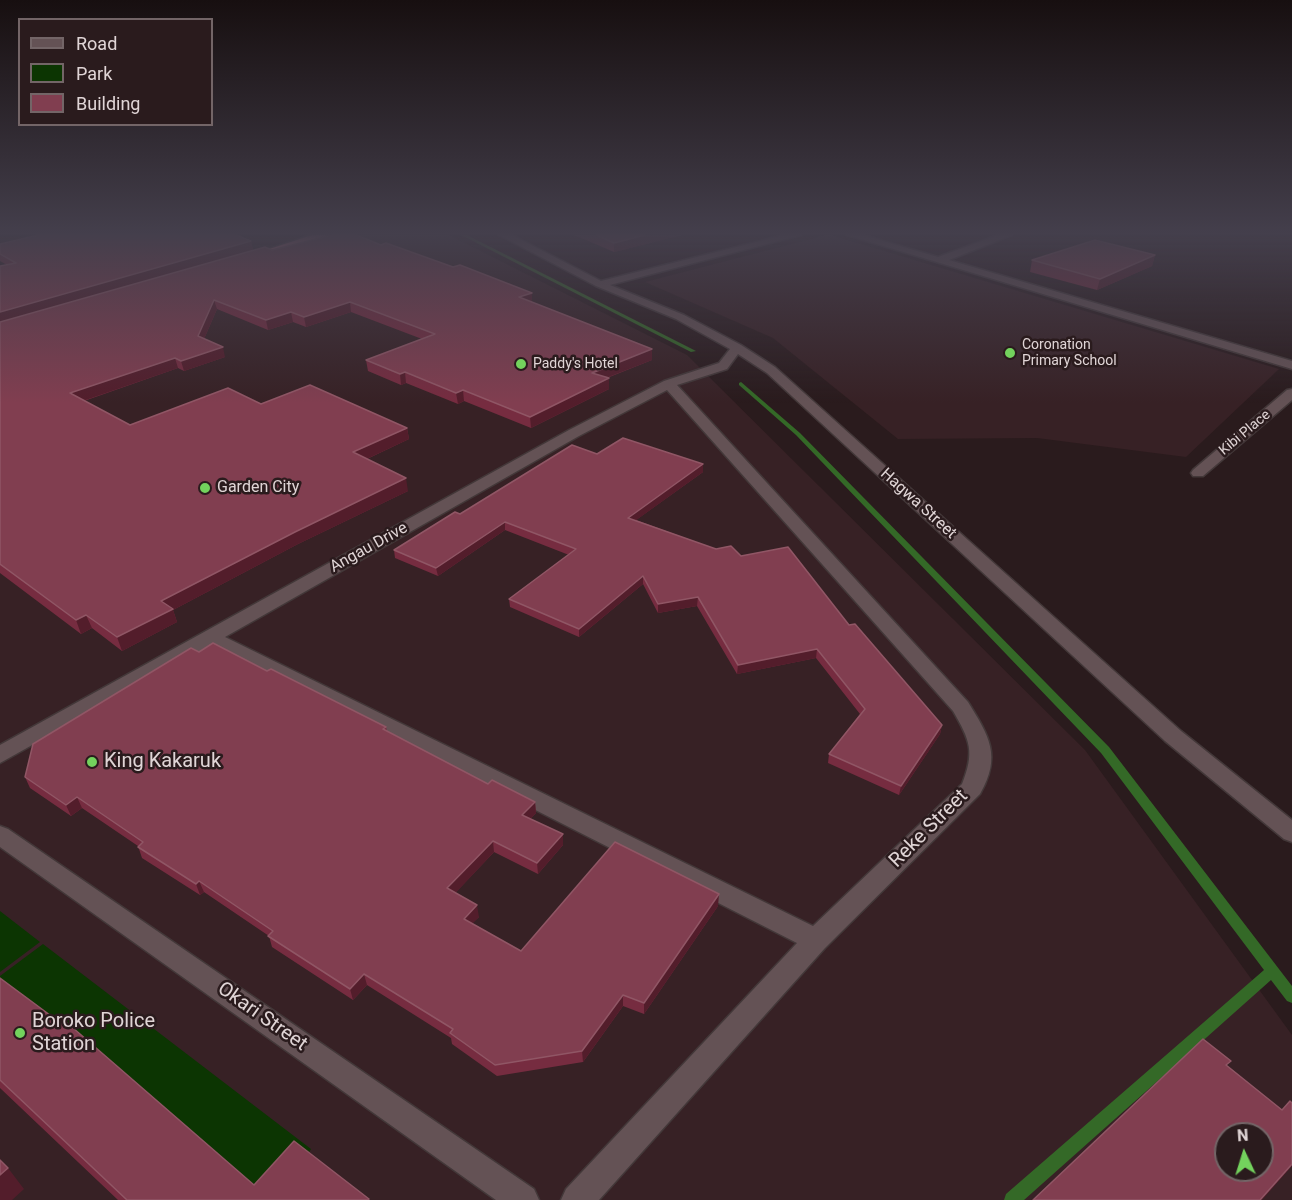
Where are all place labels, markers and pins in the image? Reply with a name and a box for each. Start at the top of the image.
place label: Coronation Primary School [1022,337,1117,370]
marker: Coronation Primary School [1003,346,1017,360]
place label: Paddy's Hotel [533,356,618,372]
marker: Paddy's Hotel [514,357,528,371]
place label: Garden City [217,478,299,498]
marker: Garden City [198,481,212,495]
place label: King Kakaruk [104,750,221,774]
marker: King Kakaruk [85,755,99,769]
place label: Boroko Police Station [32,1010,155,1057]
marker: Boroko Police Station [13,1026,27,1040]

